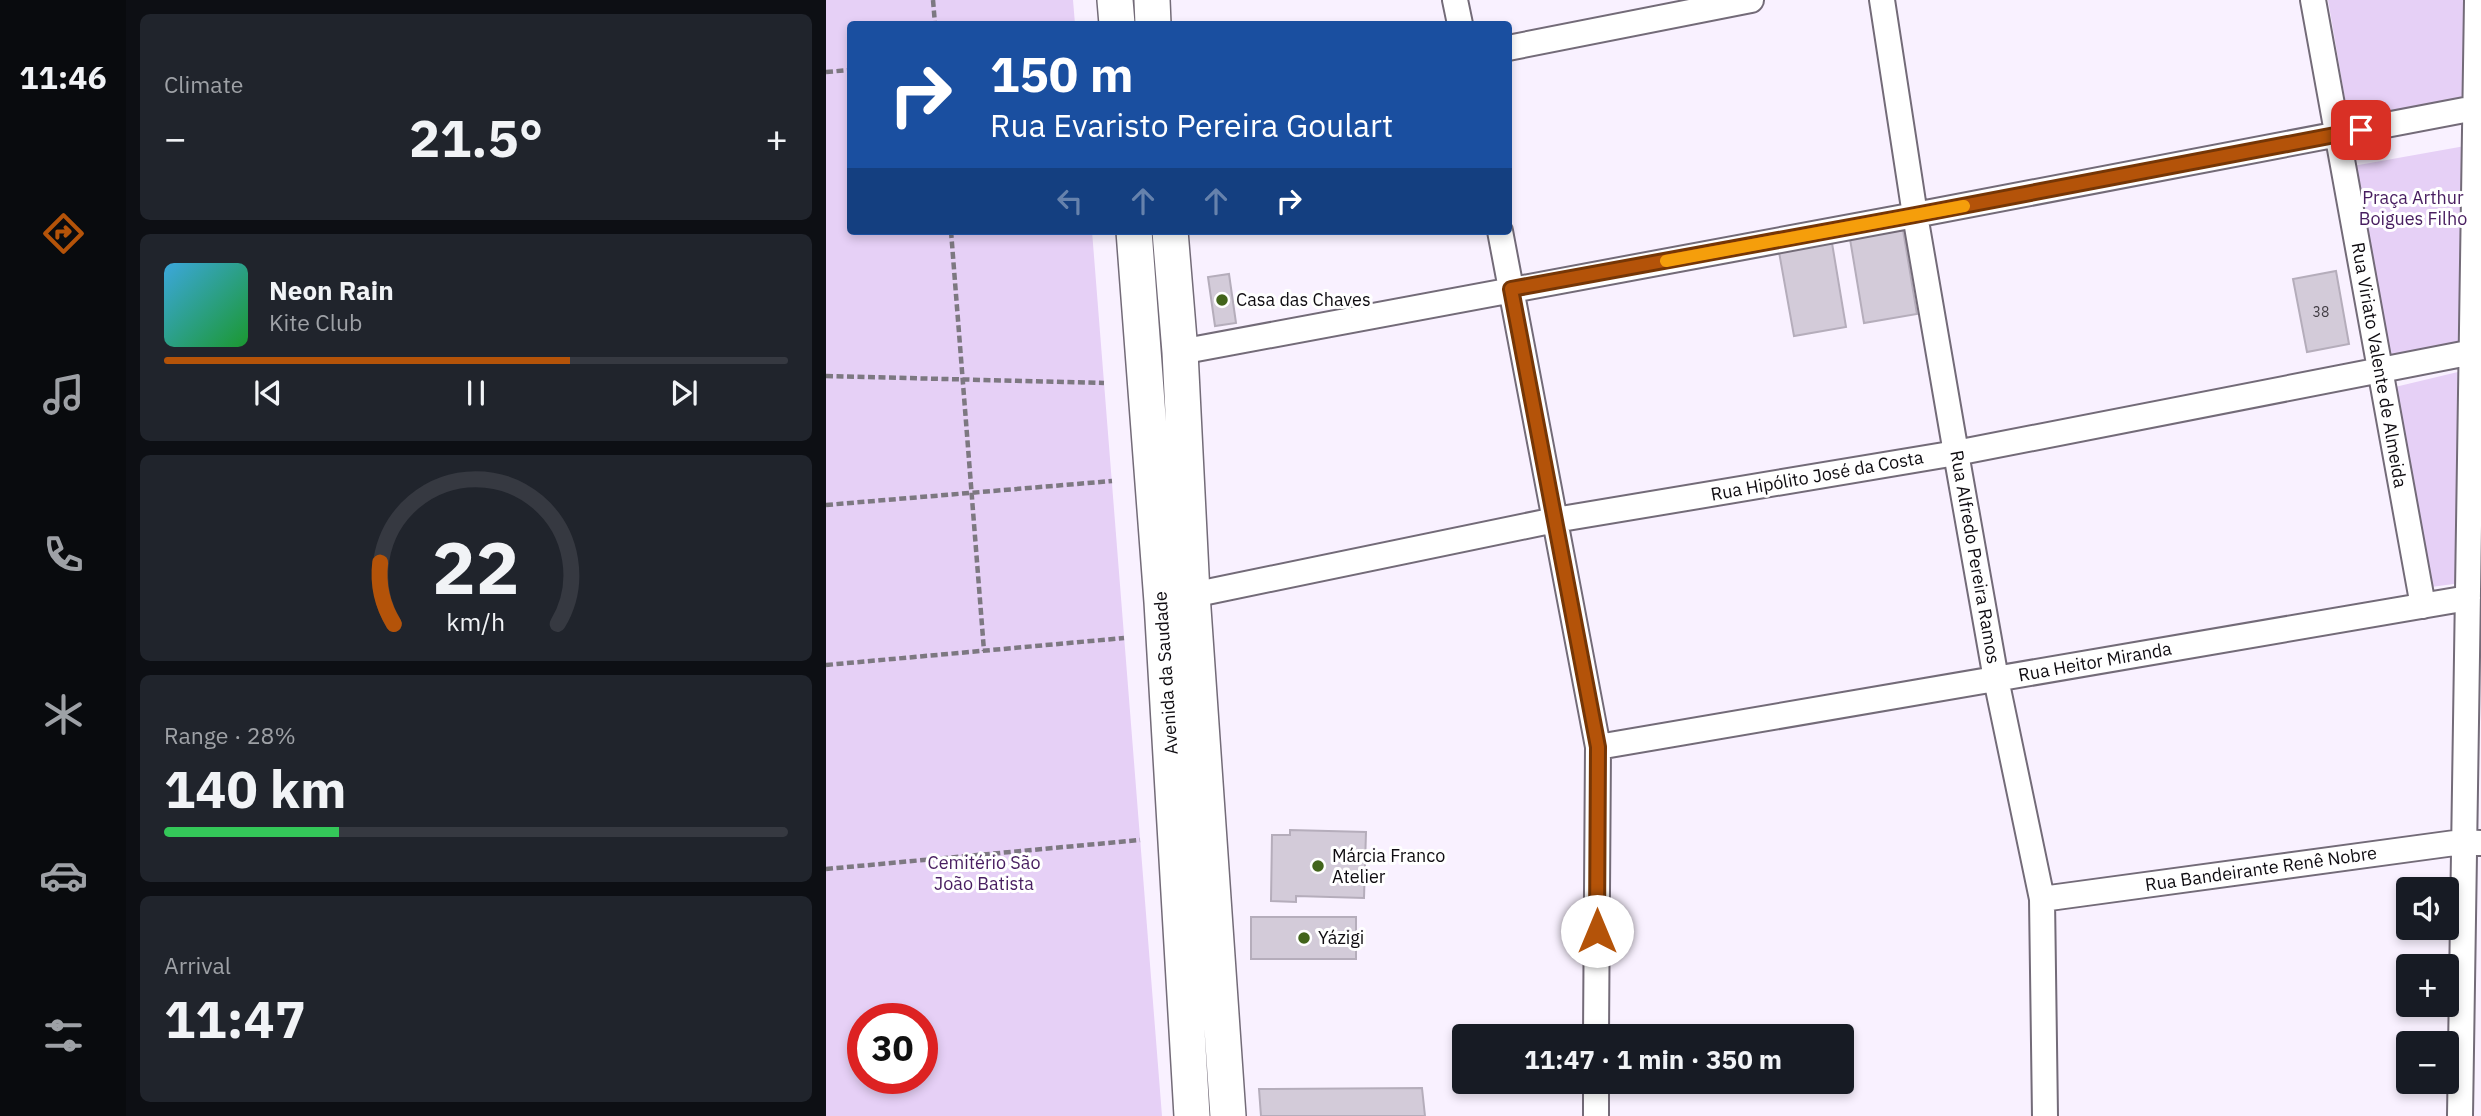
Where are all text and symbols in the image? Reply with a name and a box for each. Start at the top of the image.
text: 150 m [990,42,1134,105]
icon: right [875,49,966,140]
text: 11:46 [19,56,107,98]
text: Climate [164,69,243,99]
pin [2331,100,2391,160]
text: 21.5° [409,104,543,171]
text: Rua Evaristo Pereira Goulart [990,104,1393,146]
icon: arrive [2342,111,2380,149]
text: − [164,113,187,162]
text: + [765,113,788,162]
icon: left [1051,182,1089,220]
icon: ahead [1124,182,1162,220]
icon: ahead [1197,182,1235,220]
icon: right [1270,182,1308,220]
park label: Praça Arthur Boigues Filho [2359,186,2467,230]
icon: directions [39,209,88,258]
street label: Rua Viriato Valente de Almeida [2347,240,2412,490]
text: Neon Rain [269,273,394,307]
place label: Casa das Chaves [1236,288,1371,311]
marker: Casa das Chaves [1214,292,1230,308]
house number: 38 [2313,303,2329,321]
text: Kite Club [269,307,362,337]
icon: music [39,370,88,419]
icon: previous [249,374,287,412]
icon: pause [457,374,495,412]
icon: next [665,374,703,412]
street label: Rua Hipólito José da Costa [1709,445,1925,506]
street label: Rua Alfredo Pereira Ramos [1945,448,2006,665]
text: 22 [432,519,520,614]
icon: phone [39,530,88,579]
street label: Avenida da Saudade [1148,590,1183,756]
text: km/h [447,605,505,638]
street label: Rua Heitor Miranda [2016,637,2174,686]
icon: climate [39,690,88,739]
text: Range · 28% [164,720,296,750]
text: 140 km [164,755,346,822]
street label: Rua Bandeirante Renê Nobre [2144,841,2378,896]
place label: Márcia Franco Atelier [1332,844,1445,888]
icon: car [39,851,88,900]
park label: Cemitério São João Batista [928,851,1041,895]
marker: Márcia Franco Atelier [1310,858,1326,874]
map controls [2396,877,2459,1094]
button: sound [2396,877,2459,940]
position arrow [1560,894,1634,968]
place label: Yázigi [1318,926,1364,949]
marker: Yázigi [1296,930,1312,946]
text: Arrival [164,950,231,980]
button: + [2396,954,2459,1017]
text: 11:47 [164,985,306,1052]
speed limit sign: 30 [847,1003,938,1094]
icon: filters [39,1011,88,1060]
button: − [2396,1031,2459,1094]
text: 11:47 · 1 min · 350 m [1524,1042,1782,1076]

